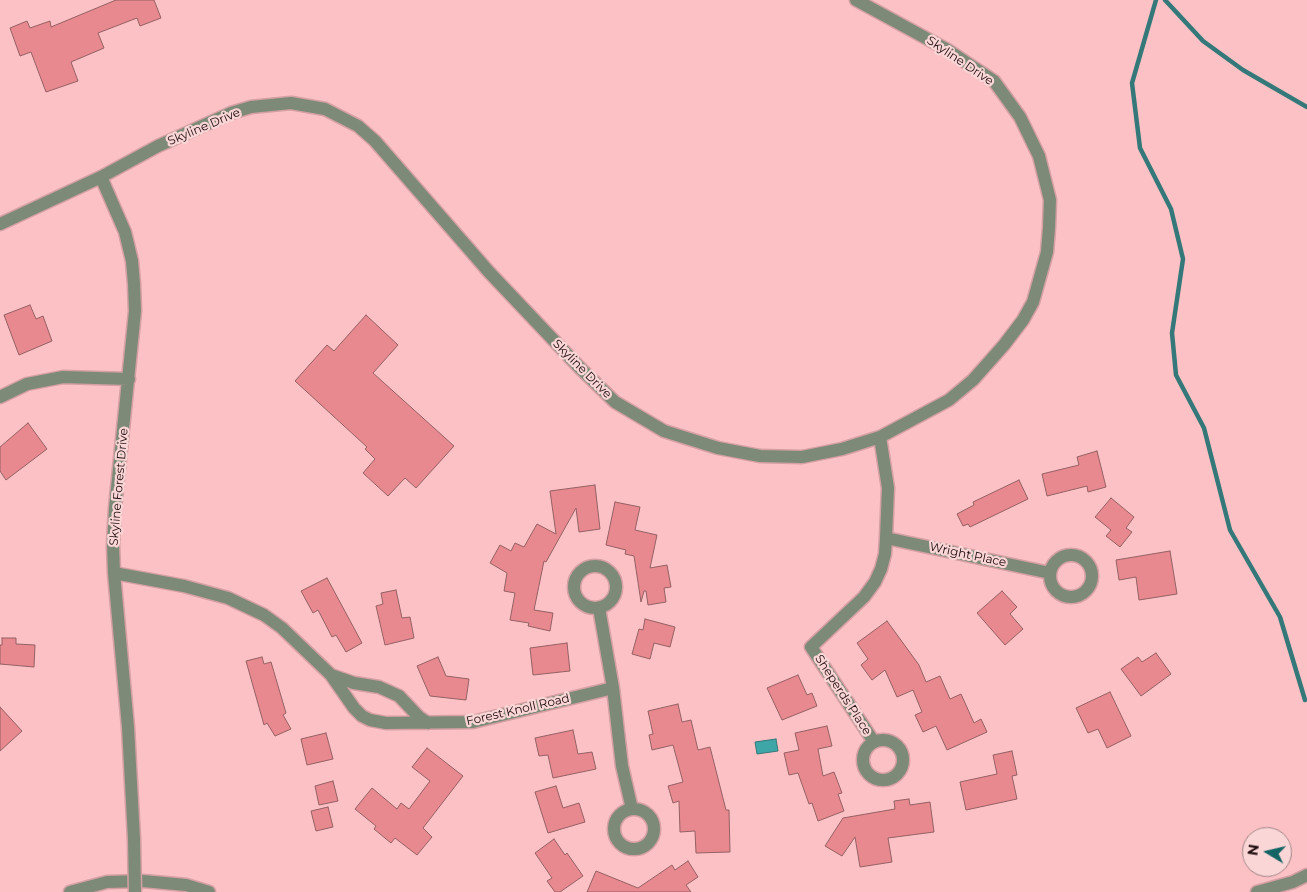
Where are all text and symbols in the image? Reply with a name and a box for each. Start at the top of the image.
street label: Skyline Drive [924,33,996,89]
street label: Skyline Drive [166,105,242,149]
street label: Skyline Drive [550,337,614,401]
street label: Skyline Forest Drive [107,428,131,546]
street label: Wright Place [928,540,1008,570]
street label: Sheperds Place [812,652,874,738]
street label: Forest Knoll Road [465,691,571,729]
north arrow [1242,827,1292,877]
text: N [1243,843,1263,857]

